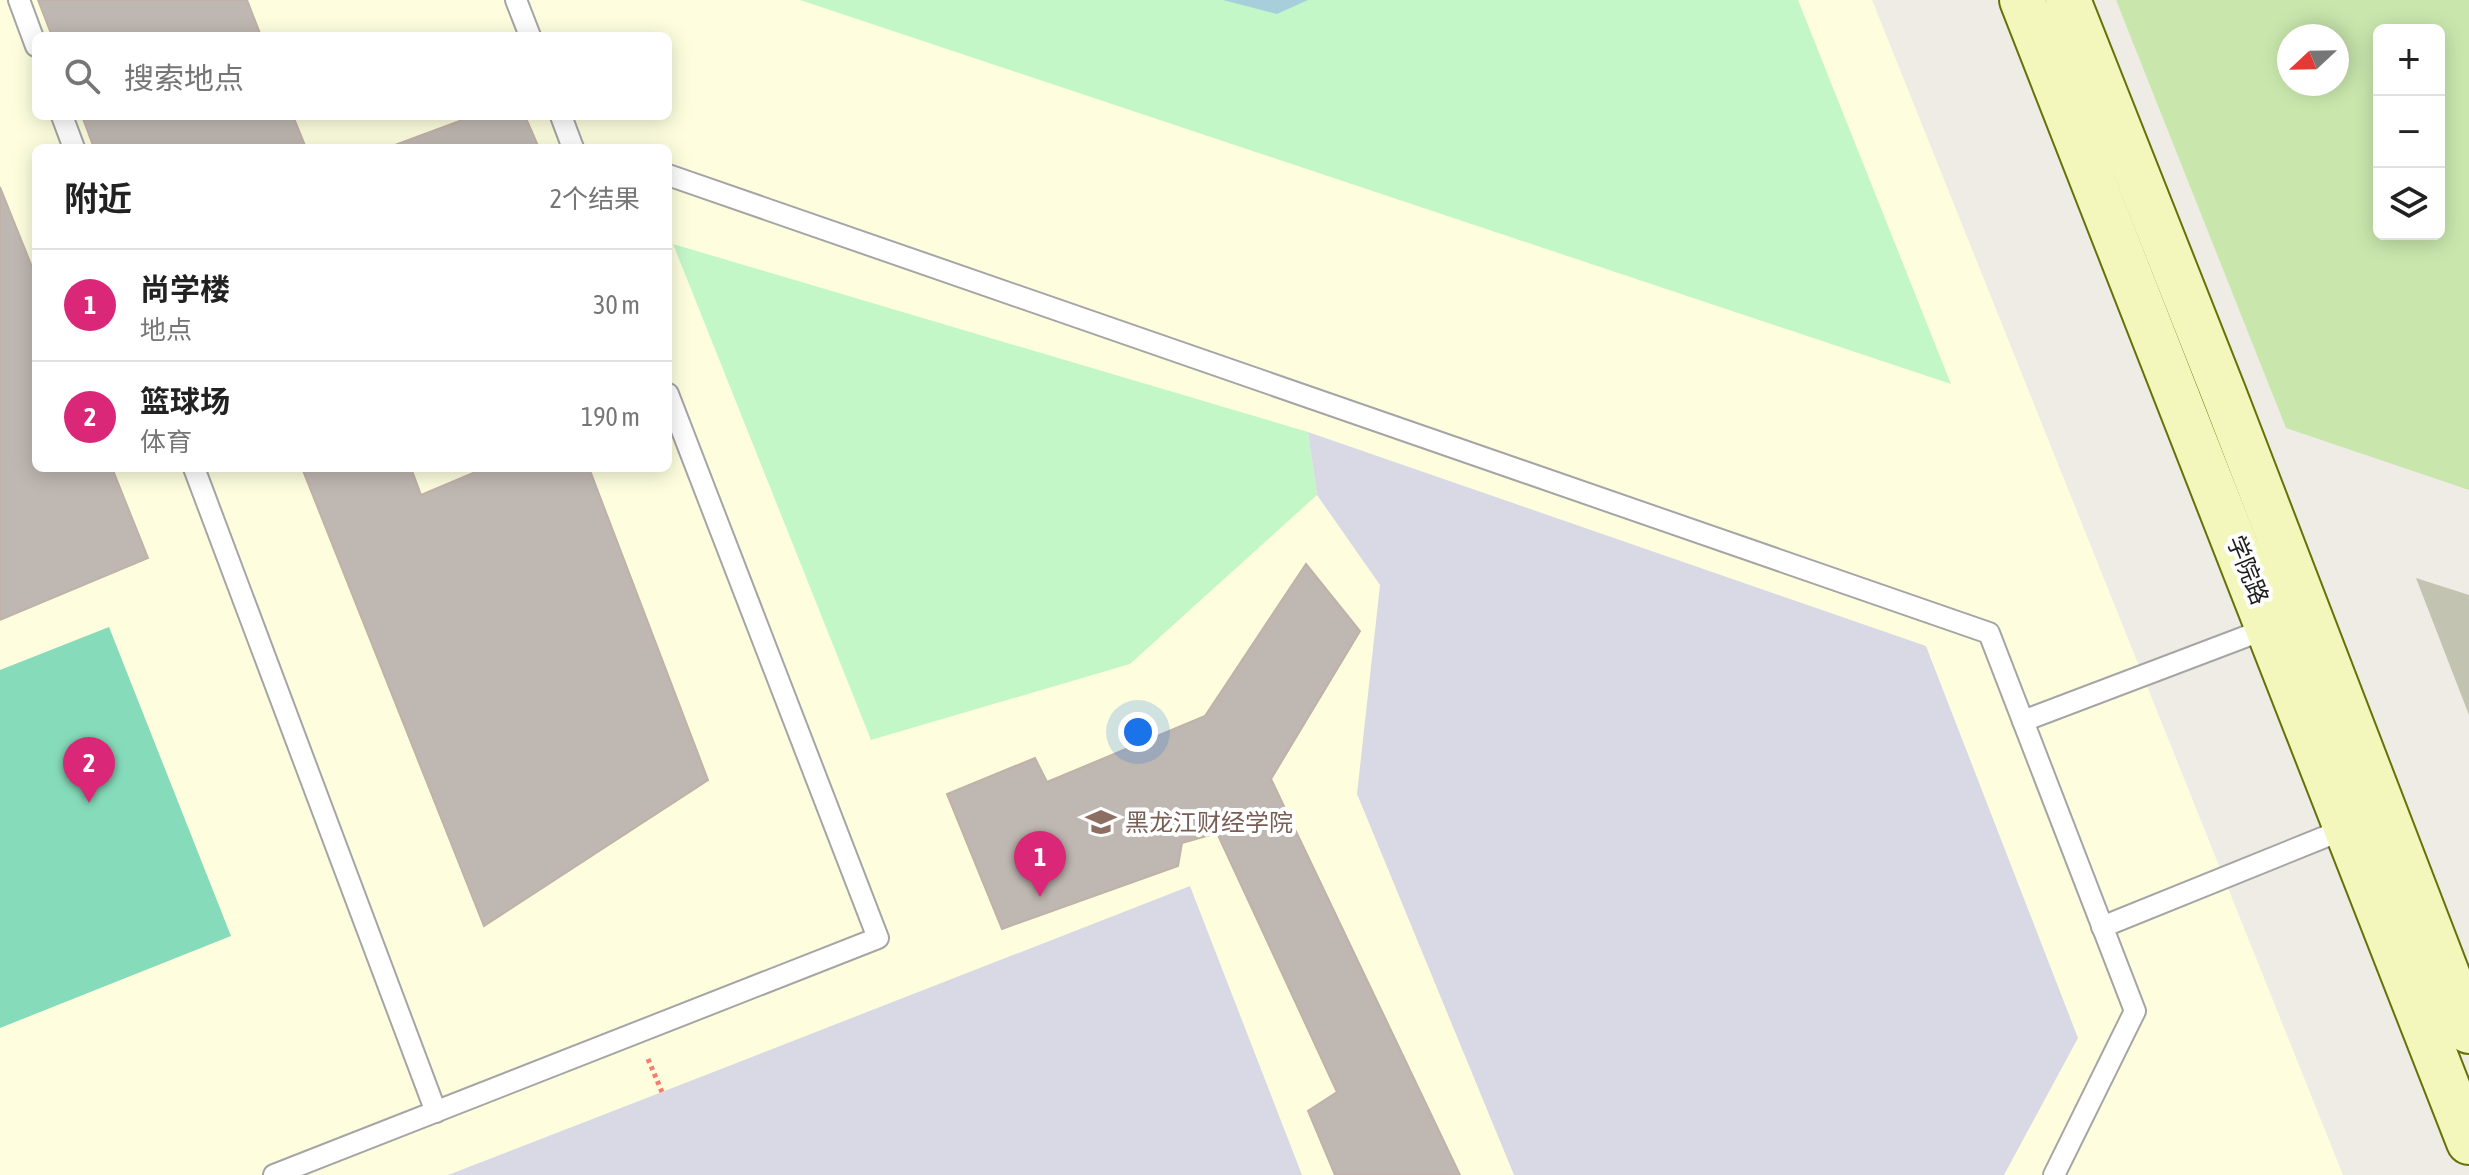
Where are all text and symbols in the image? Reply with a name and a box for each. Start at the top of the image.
north arrow [2277,24,2349,96]
map controls [2373,24,2445,240]
button: + [2373,24,2445,96]
search box [32,32,672,120]
icon: search [60,54,104,98]
text: 搜索地点 [124,61,244,95]
button: − [2373,96,2445,168]
button: layers [2373,168,2445,240]
text: 附近 [64,179,132,218]
text: 2个结果 [550,184,640,214]
text: 尚学楼 [140,272,230,306]
text: 1 [84,290,96,320]
text: 30 m [593,290,640,320]
text: 地点 [140,315,192,345]
text: 篮球场 [140,384,230,418]
text: 2 [84,402,96,432]
text: 190 m [581,402,640,432]
text: 体育 [140,427,192,457]
street label: 学院路 [2222,532,2274,608]
your location [1118,712,1158,752]
pin: 2 [63,737,115,803]
school or university icon: 黑龙江财经学院 [1084,805,1118,839]
place label: 黑龙江财经学院 [1125,809,1293,836]
pin: 1 [1014,831,1066,897]

